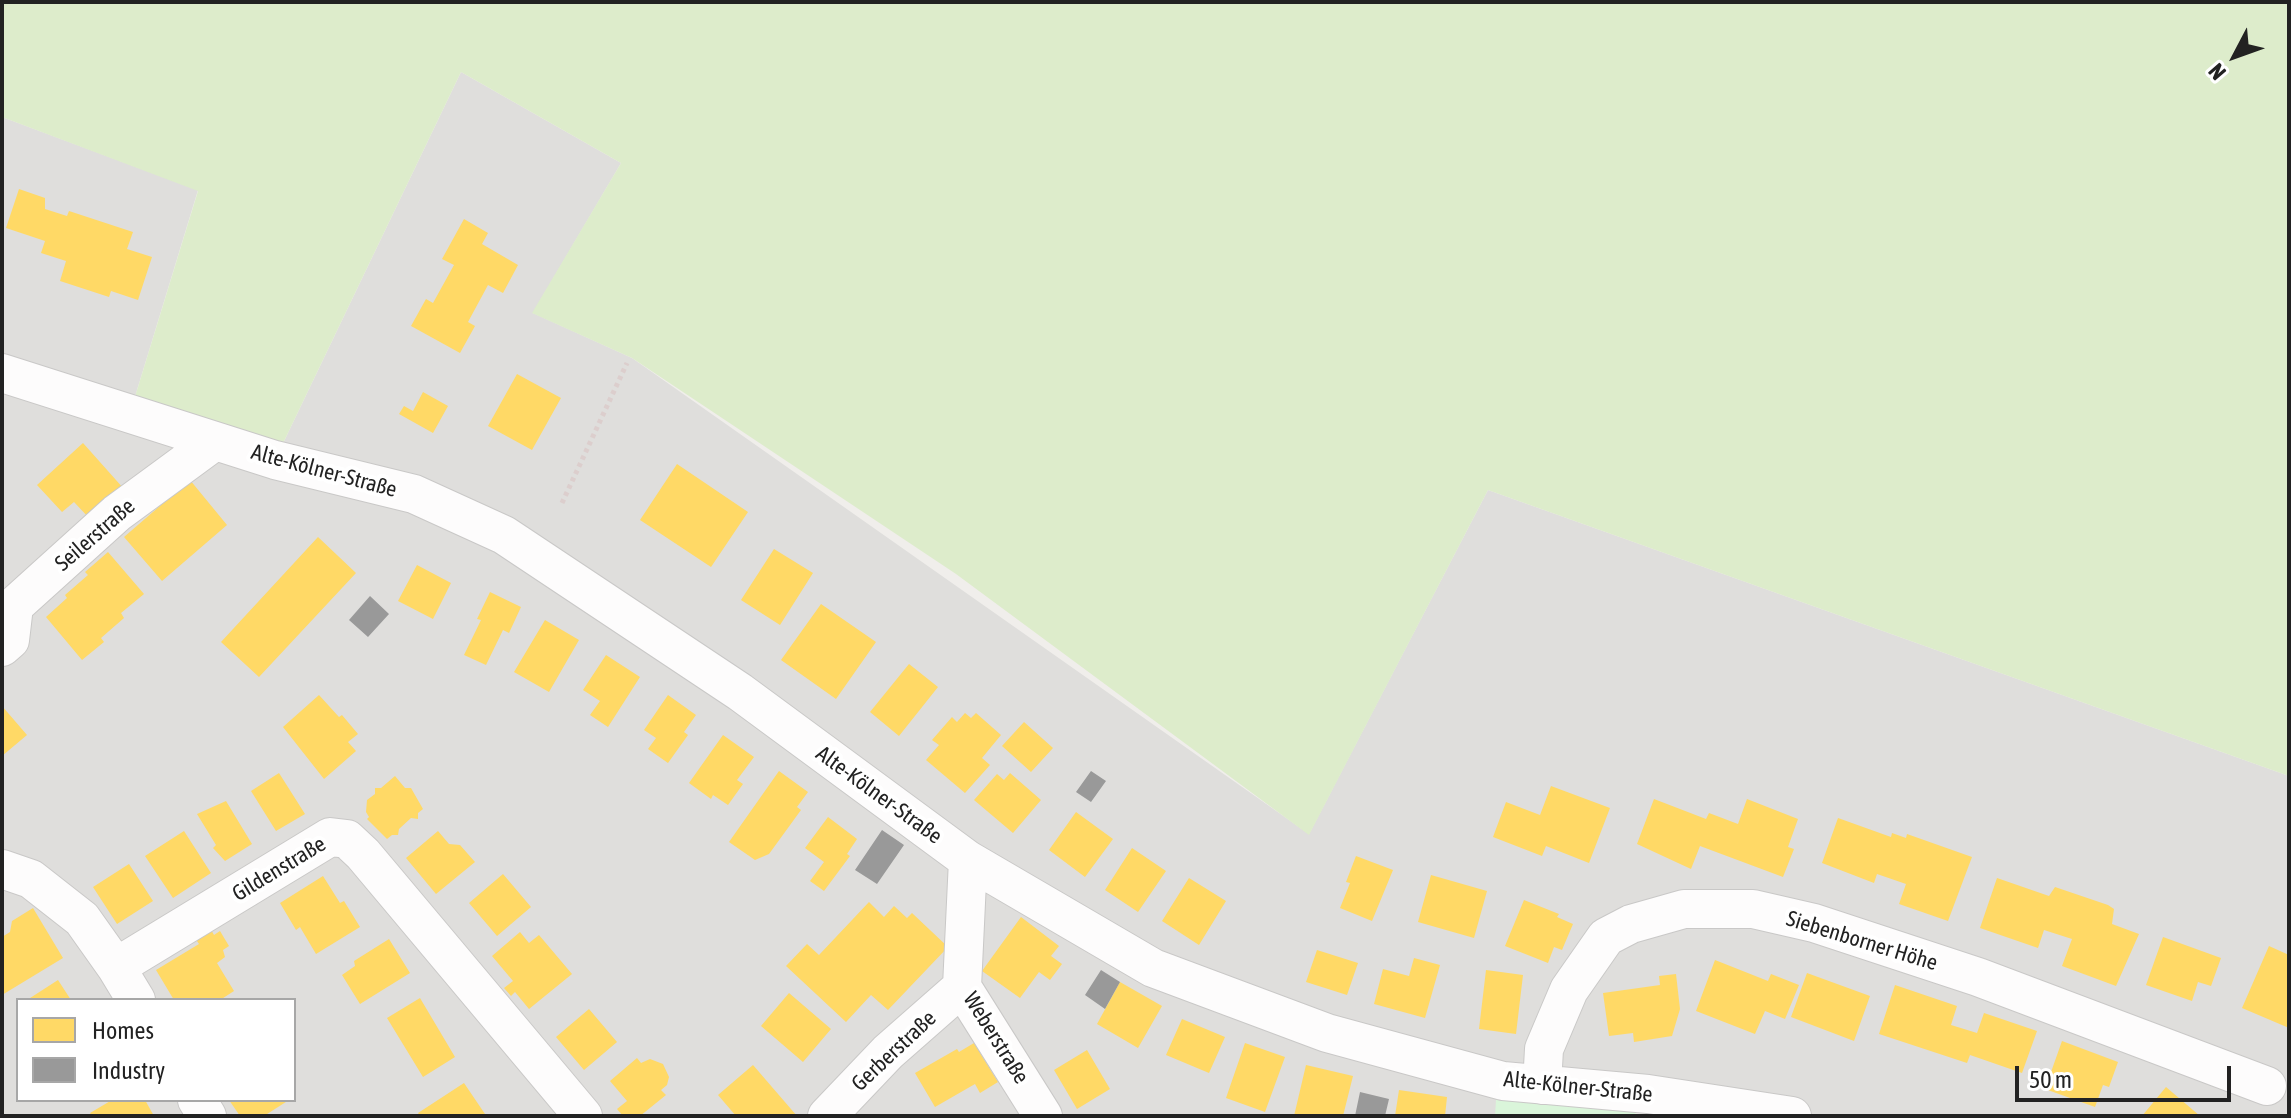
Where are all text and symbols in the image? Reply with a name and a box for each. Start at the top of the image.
north arrow [2195,16,2275,96]
text: N [2203,58,2231,85]
street label: Alte-Kölner-Straße [248,439,400,503]
street label: Seilerstraße [50,493,140,577]
street label: Alte-Kölner-Straße [811,740,947,850]
street label: Gildenstraße [228,831,330,907]
street label: Siebenborner Höhe [1783,905,1941,977]
street label: Weberstraße [958,987,1034,1089]
legend [16,998,296,1102]
street label: Gerberstraße [846,1005,942,1097]
text: Homes [92,1017,154,1044]
scale bar [2019,1050,2235,1100]
text: Industry [92,1057,165,1084]
street label: Alte-Kölner-Straße [1502,1066,1654,1108]
text: 50 m [2029,1066,2072,1093]

